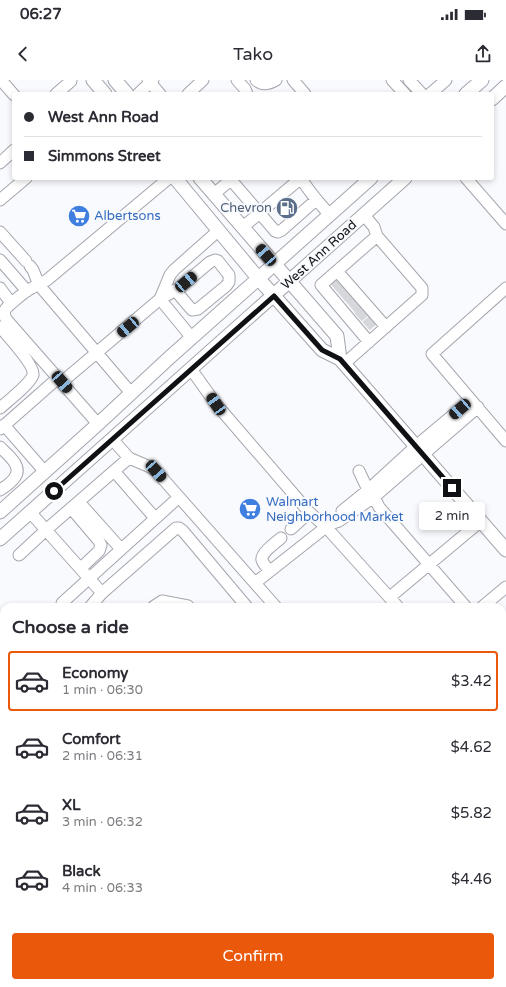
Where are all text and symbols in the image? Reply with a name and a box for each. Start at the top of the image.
text: 06:27 [20,5,62,23]
icon: back [12,43,34,65]
text: Tako [233,43,273,65]
icon: share [472,43,494,65]
text: West Ann Road [48,108,159,126]
text: Simmons Street [48,147,161,165]
fuel station icon: Chevron [274,195,300,221]
place label: Chevron [220,200,272,216]
supermarket icon: Albertsons [66,203,92,229]
place label: Albertsons [94,208,161,224]
street label: West Ann Road [278,217,360,293]
car [254,242,278,268]
car [173,270,199,294]
car [115,315,141,339]
car [50,369,74,395]
car [204,391,228,417]
car [447,397,473,421]
car [144,458,168,484]
route end [443,479,461,497]
route start [45,482,63,500]
place label: Walmart Neighborhood Market [266,494,404,525]
supermarket icon: Walmart Neighborhood Market [237,496,263,522]
callout: 2 min [419,502,485,530]
text: 2 min [435,508,469,524]
text: Choose a ride [12,616,129,638]
icon: car [14,663,50,699]
text: Economy [62,664,128,682]
text: $3.42 [451,672,492,690]
text: 1 min · 06:30 [62,682,143,698]
icon: car [14,729,50,765]
text: Comfort [62,730,121,748]
text: $4.62 [451,738,492,756]
text: 2 min · 06:31 [62,748,143,764]
icon: car [14,795,50,831]
text: XL [62,796,81,814]
text: $5.82 [451,804,492,822]
text: 3 min · 06:32 [62,814,143,830]
icon: car [14,861,50,897]
text: Black [62,862,101,880]
text: $4.46 [451,870,492,888]
text: 4 min · 06:33 [62,880,143,896]
button: Confirm [12,933,494,979]

